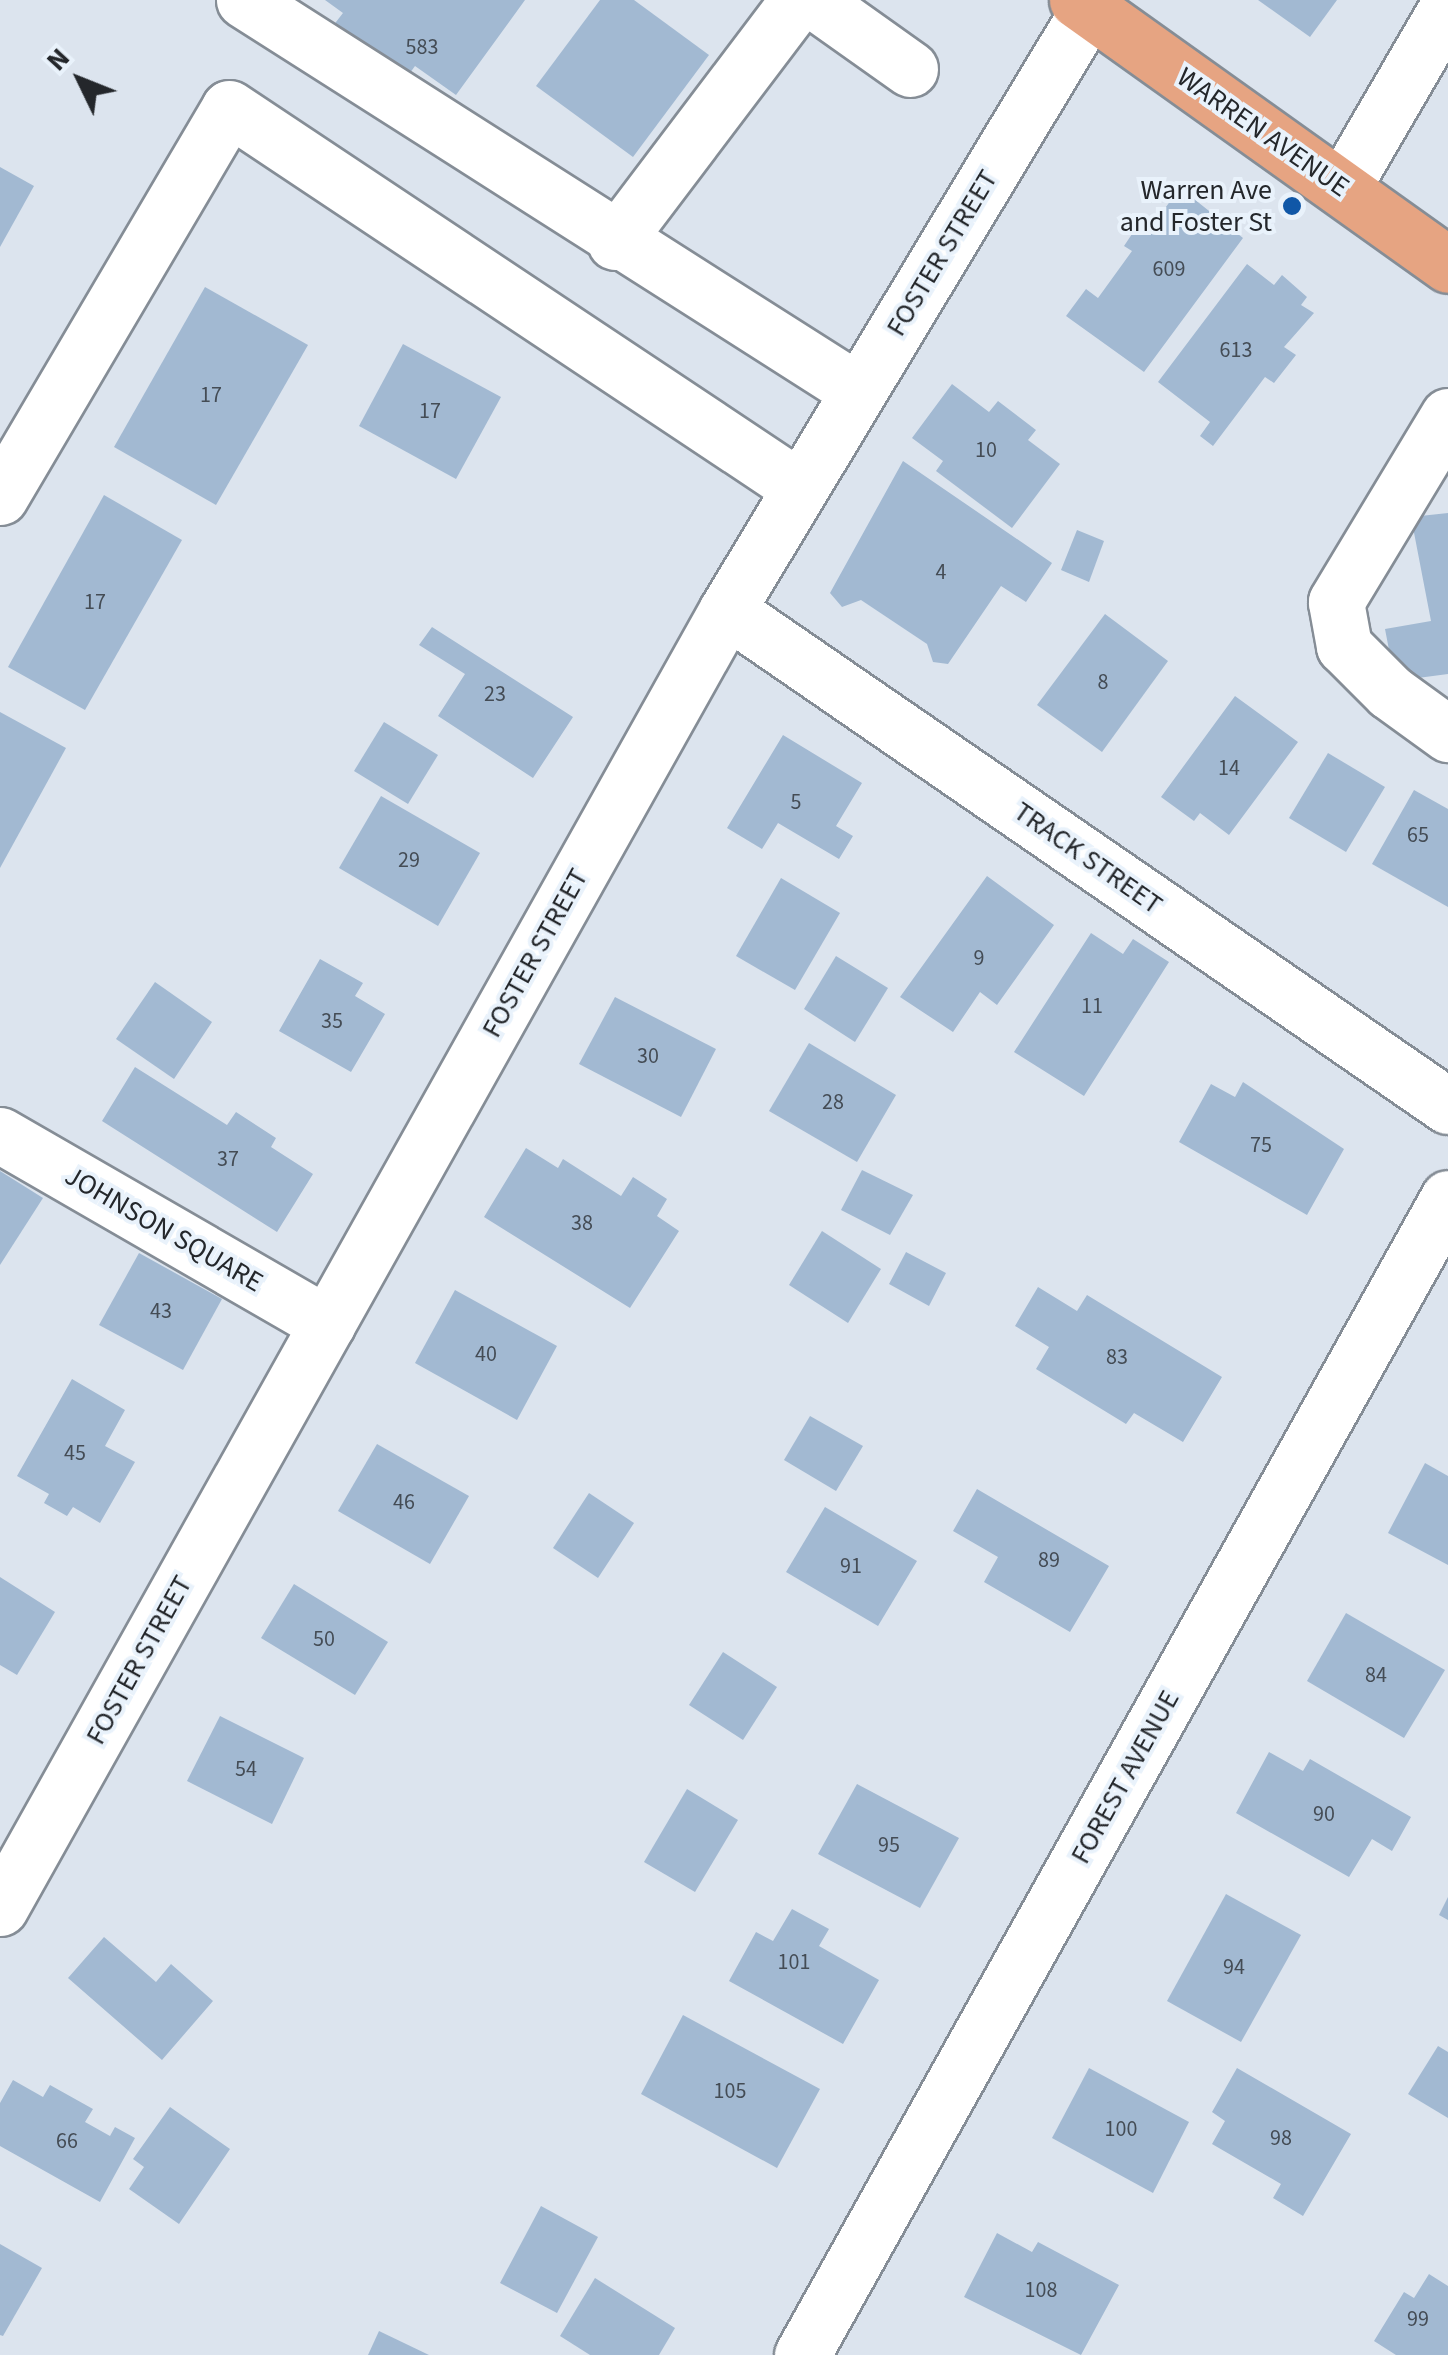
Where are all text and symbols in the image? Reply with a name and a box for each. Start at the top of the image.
north arrow [30,30,130,130]
house number: 583 [406,35,438,61]
text: N [37,39,79,80]
street label: WARREN AVENUE [1170,60,1356,204]
street label: FOSTER STREET [879,164,1005,342]
place label: Warren Ave and Foster St [1120,173,1272,239]
marker: Warren Ave and Foster St [1281,195,1303,217]
house number: 609 [1153,257,1185,283]
house number: 613 [1220,338,1252,364]
house number: 17 [200,383,222,409]
house number: 17 [419,399,441,425]
house number: 10 [975,438,997,464]
house number: 4 [936,560,946,586]
house number: 17 [84,590,106,616]
house number: 8 [1098,670,1108,696]
house number: 23 [484,682,506,708]
house number: 14 [1218,756,1240,782]
house number: 5 [791,790,801,816]
street label: TRACK STREET [1007,795,1169,921]
house number: 65 [1407,823,1429,849]
house number: 29 [398,848,420,874]
street label: FOSTER STREET [475,863,595,1043]
house number: 9 [974,946,984,972]
house number: 11 [1081,994,1103,1020]
house number: 35 [321,1009,343,1035]
house number: 30 [637,1044,659,1070]
house number: 28 [822,1090,844,1116]
house number: 75 [1250,1133,1272,1159]
house number: 37 [217,1147,239,1173]
street label: JOHNSON SQUARE [59,1159,269,1299]
house number: 38 [571,1211,593,1237]
house number: 43 [150,1299,172,1325]
house number: 40 [475,1342,497,1368]
house number: 83 [1106,1345,1128,1371]
house number: 45 [64,1441,86,1467]
house number: 46 [393,1490,415,1516]
house number: 89 [1038,1548,1060,1574]
house number: 91 [840,1554,862,1580]
street label: FOSTER STREET [79,1570,199,1750]
house number: 50 [313,1627,335,1653]
house number: 84 [1365,1663,1387,1689]
street label: FOREST AVENUE [1064,1685,1186,1869]
house number: 54 [235,1757,257,1783]
house number: 90 [1313,1802,1335,1828]
house number: 95 [878,1833,900,1859]
house number: 101 [778,1950,810,1976]
house number: 94 [1223,1955,1245,1981]
house number: 105 [714,2079,746,2105]
house number: 100 [1105,2117,1137,2143]
house number: 98 [1270,2126,1292,2152]
house number: 66 [56,2129,78,2155]
house number: 108 [1025,2278,1057,2304]
house number: 99 [1407,2307,1429,2333]

